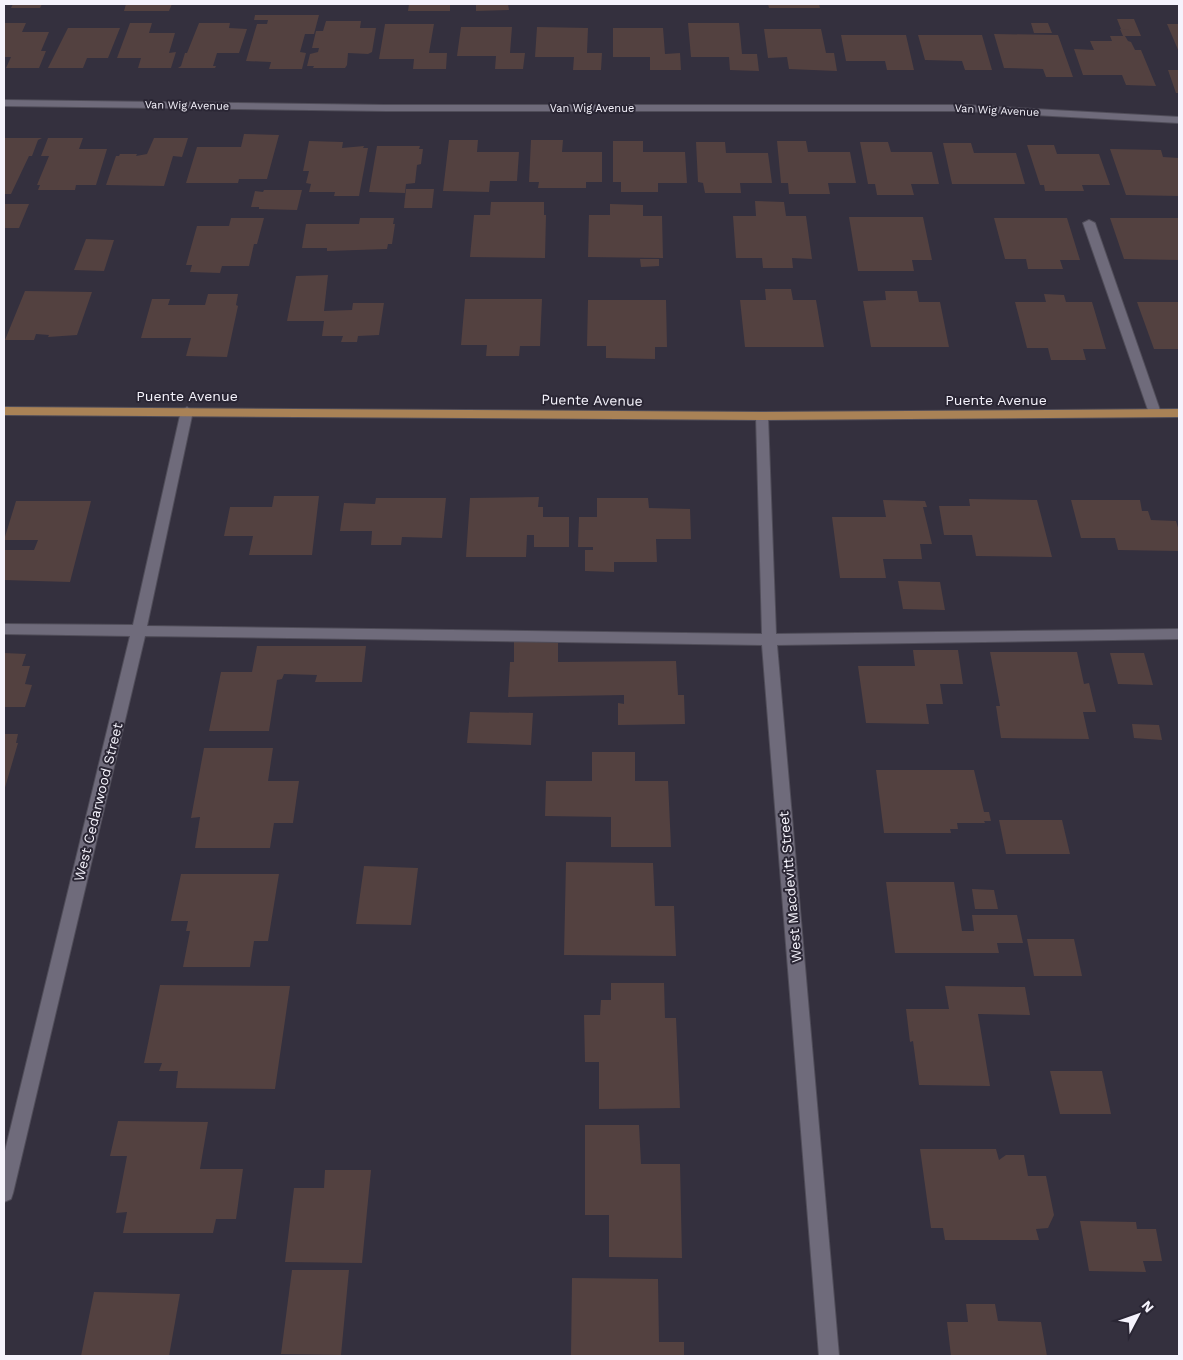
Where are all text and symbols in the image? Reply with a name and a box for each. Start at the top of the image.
street label: Van Wig Avenue [145,98,229,113]
street label: Van Wig Avenue [550,102,634,115]
street label: Van Wig Avenue [954,102,1040,119]
street label: Puente Avenue [136,388,238,404]
street label: Puente Avenue [541,391,643,409]
street label: Puente Avenue [945,392,1047,408]
street label: West Cedarwood Street [71,721,126,883]
street label: West Macdevitt Street [775,810,805,963]
north arrow [1113,1290,1163,1340]
text: N [1138,1297,1157,1316]

